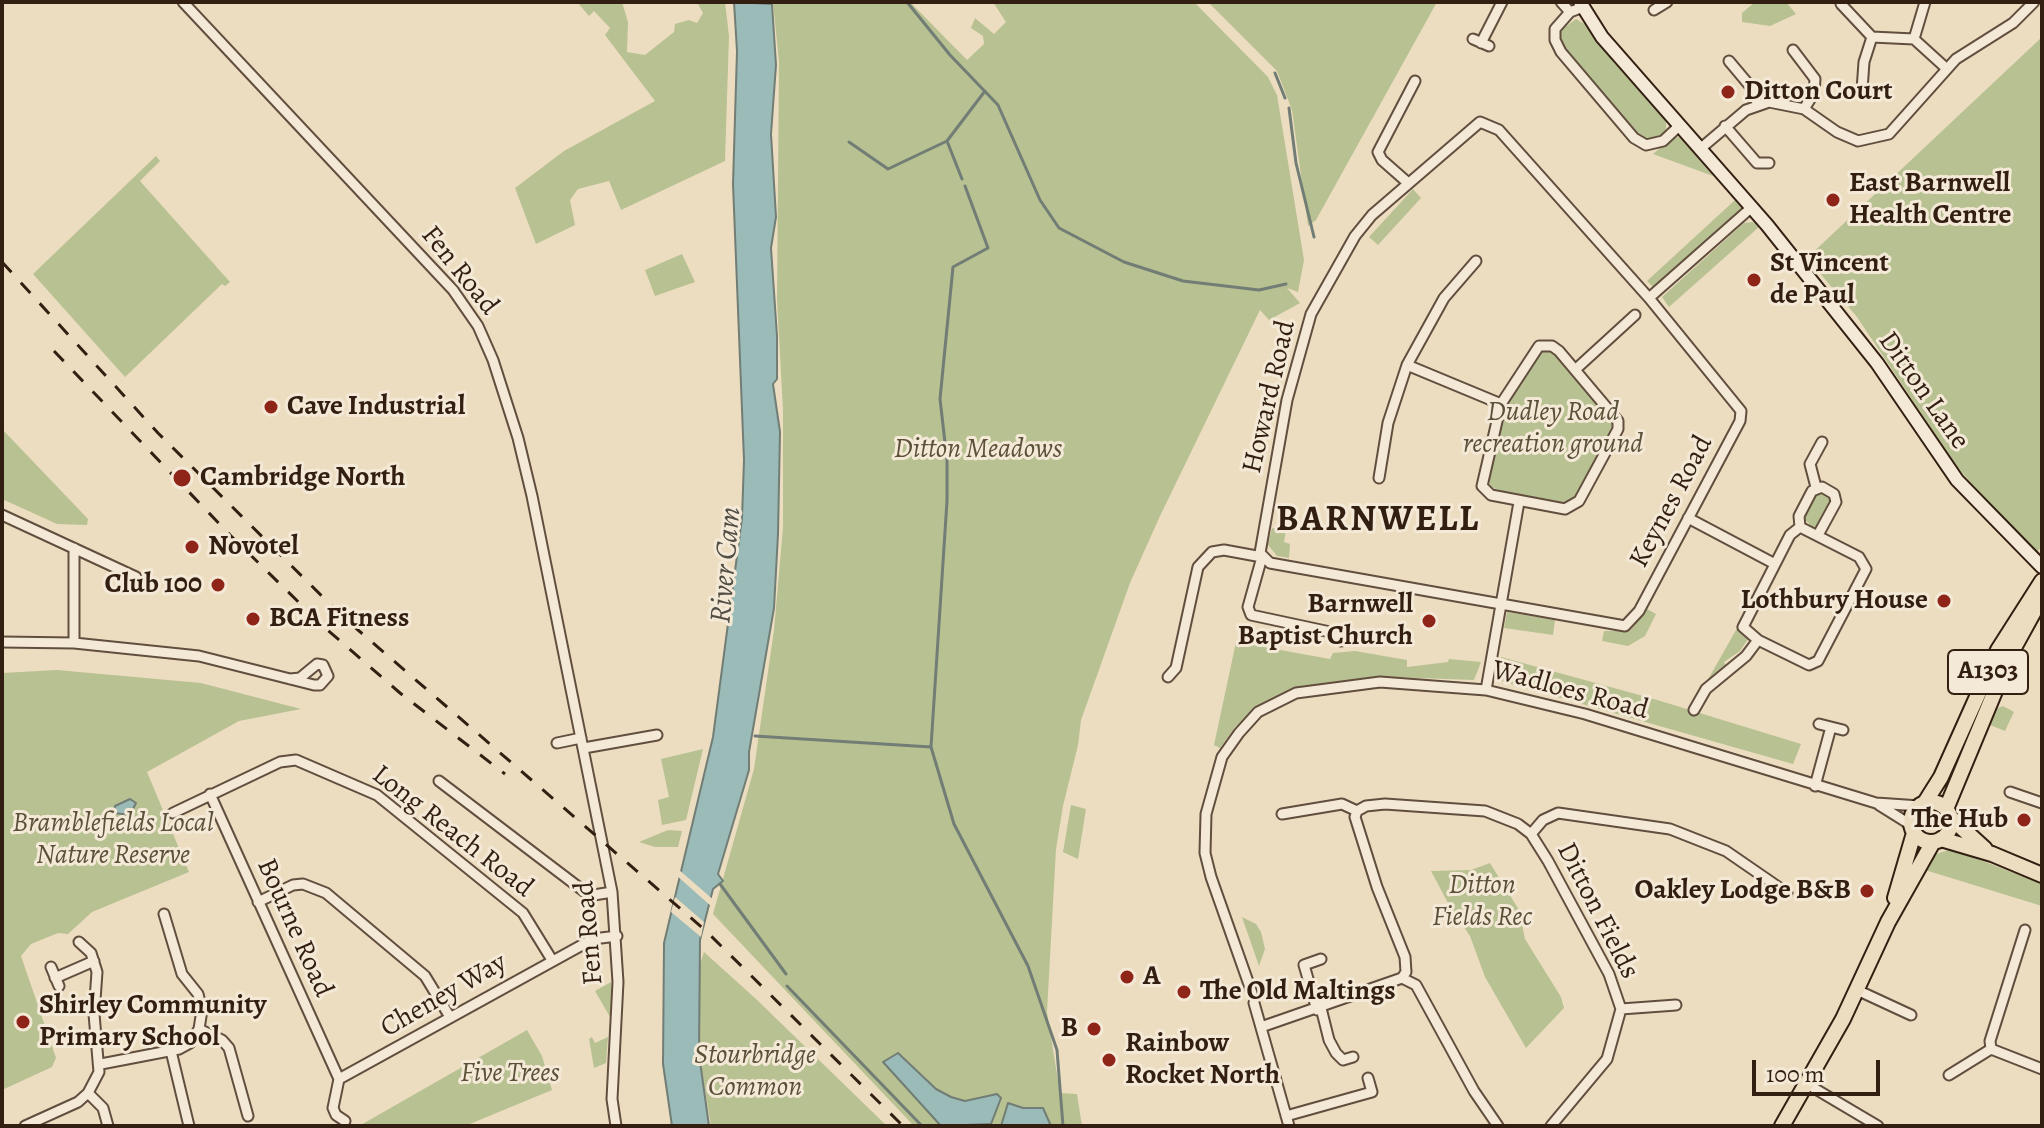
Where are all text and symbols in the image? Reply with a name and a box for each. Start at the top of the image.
place label: Ditton Court [1744,75,1892,109]
marker: Ditton Court [1719,83,1737,101]
place label: East Barnwell Health Centre [1849,167,2011,233]
marker: East Barnwell Health Centre [1824,191,1842,209]
street label: Fen Road [413,220,505,322]
place label: St Vincent de Paul [1770,247,1889,313]
marker: St Vincent de Paul [1745,271,1763,289]
street label: Howard Road [1236,317,1304,477]
street label: Ditton Lane [1870,326,1976,456]
place label: Cave Industrial [287,390,465,424]
park label: Dudley Road recreation ground [1463,396,1643,462]
marker: Cave Industrial [262,398,280,416]
street label: Keynes Road [1623,430,1721,574]
park label: Ditton Meadows [894,433,1062,467]
place label: Cambridge North [200,461,406,495]
marker: Cambridge North [171,467,193,489]
district label: BARNWELL [1276,499,1480,543]
water label: River Cam [704,505,750,625]
place label: Novotel [208,530,298,564]
marker: Novotel [183,538,201,556]
place label: Club 100 [105,568,202,602]
marker: Club 100 [209,576,227,594]
place label: Lothbury House [1740,584,1928,618]
place label: Barnwell Baptist Church [1238,588,1413,654]
marker: Lothbury House [1935,592,1953,610]
place label: BCA Fitness [269,602,409,636]
marker: BCA Fitness [244,610,262,628]
marker: Barnwell Baptist Church [1420,612,1438,630]
road number: A1303 [1948,650,2028,694]
street label: Wadloes Road [1488,654,1652,728]
street label: Long Reach Road [365,759,539,905]
place label: The Hub [1911,803,2008,837]
park label: Bramblefields Local Nature Reserve [12,807,214,873]
marker: The Hub [2015,811,2033,829]
street label: Ditton Fields [1548,837,1646,985]
street label: Bourne Road [249,854,339,1002]
park label: Ditton Fields Rec [1432,869,1532,935]
place label: Oakley Lodge B&B [1635,874,1851,908]
street label: Fen Road [569,879,611,987]
marker: Oakley Lodge B&B [1858,882,1876,900]
street label: Cheney Way [375,946,513,1046]
place label: A [1143,960,1160,994]
marker: A [1118,968,1136,986]
place label: The Old Maltings [1200,975,1396,1009]
marker: The Old Maltings [1175,983,1193,1001]
place label: Shirley Community Primary School [39,989,266,1055]
place label: B [1060,1012,1078,1046]
marker: Shirley Community Primary School [14,1013,32,1031]
marker: B [1085,1020,1103,1038]
place label: Rainbow Rocket North [1125,1027,1280,1093]
park label: Stourbridge Common [694,1039,816,1105]
scale bar [1756,1044,1884,1094]
marker: Rainbow Rocket North [1100,1051,1118,1069]
park label: Five Trees [460,1057,560,1091]
text: 100 m [1766,1058,1825,1090]

